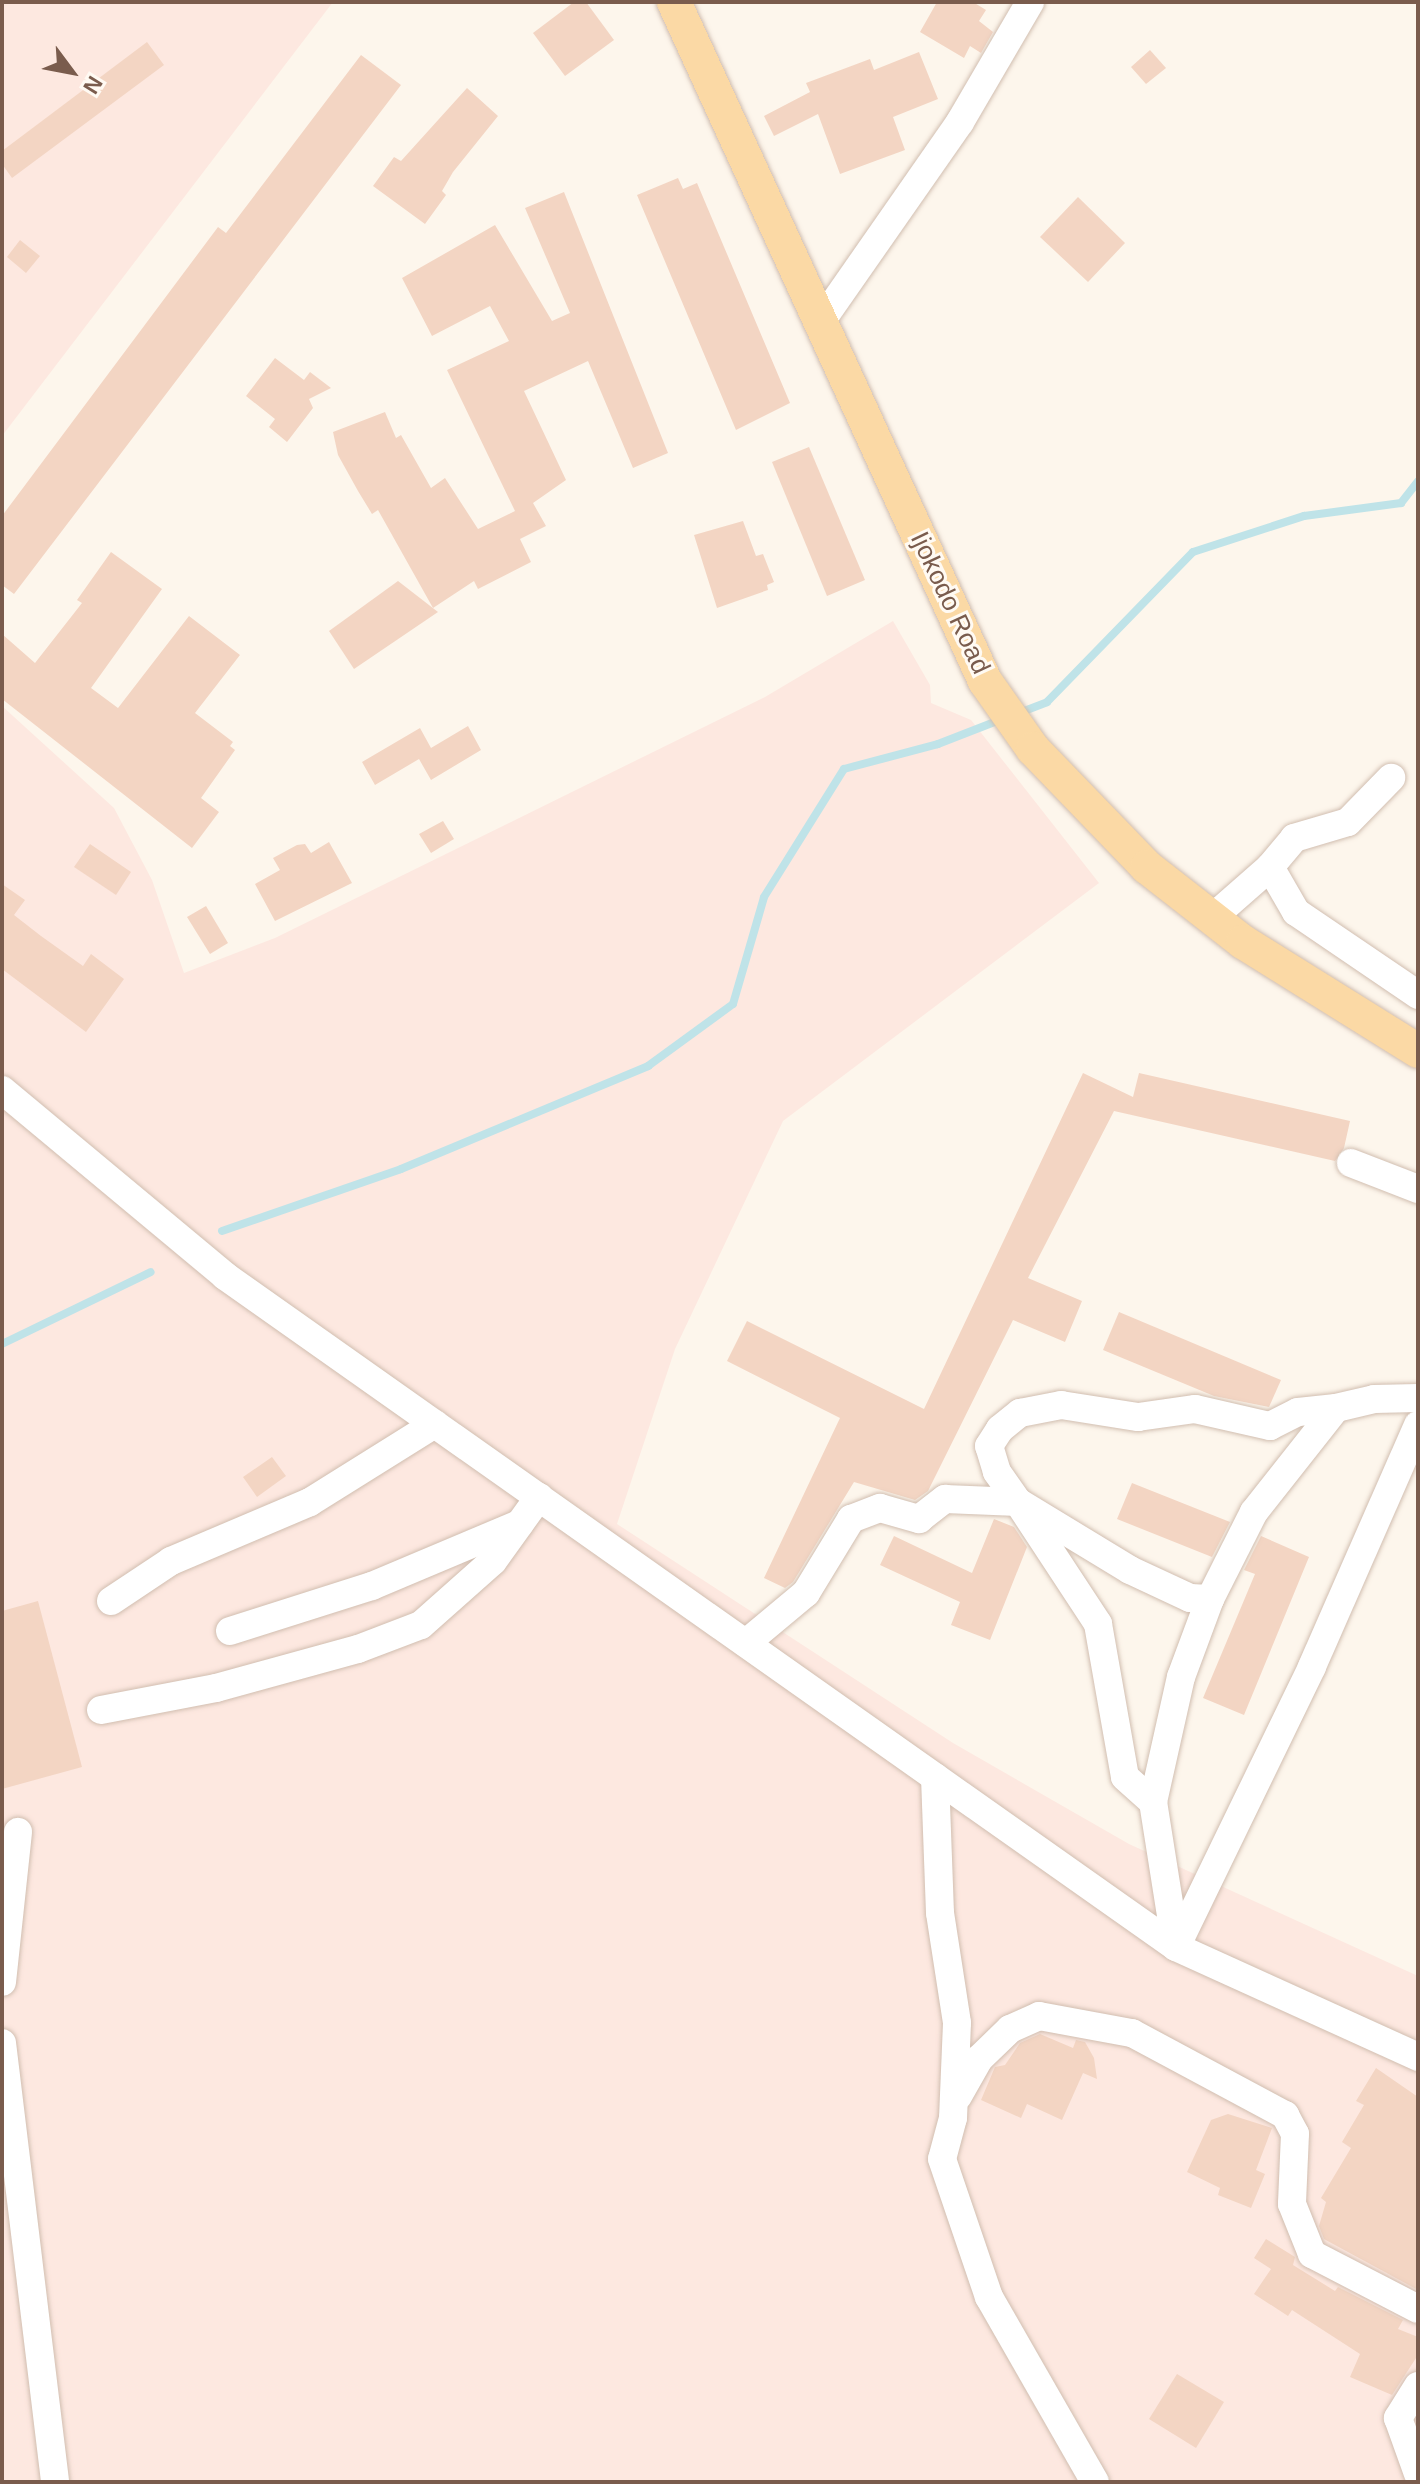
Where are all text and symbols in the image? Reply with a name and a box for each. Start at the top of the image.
north arrow [32,32,112,112]
text: N [78,72,108,98]
street label: Ijokodo Road [903,527,997,679]

